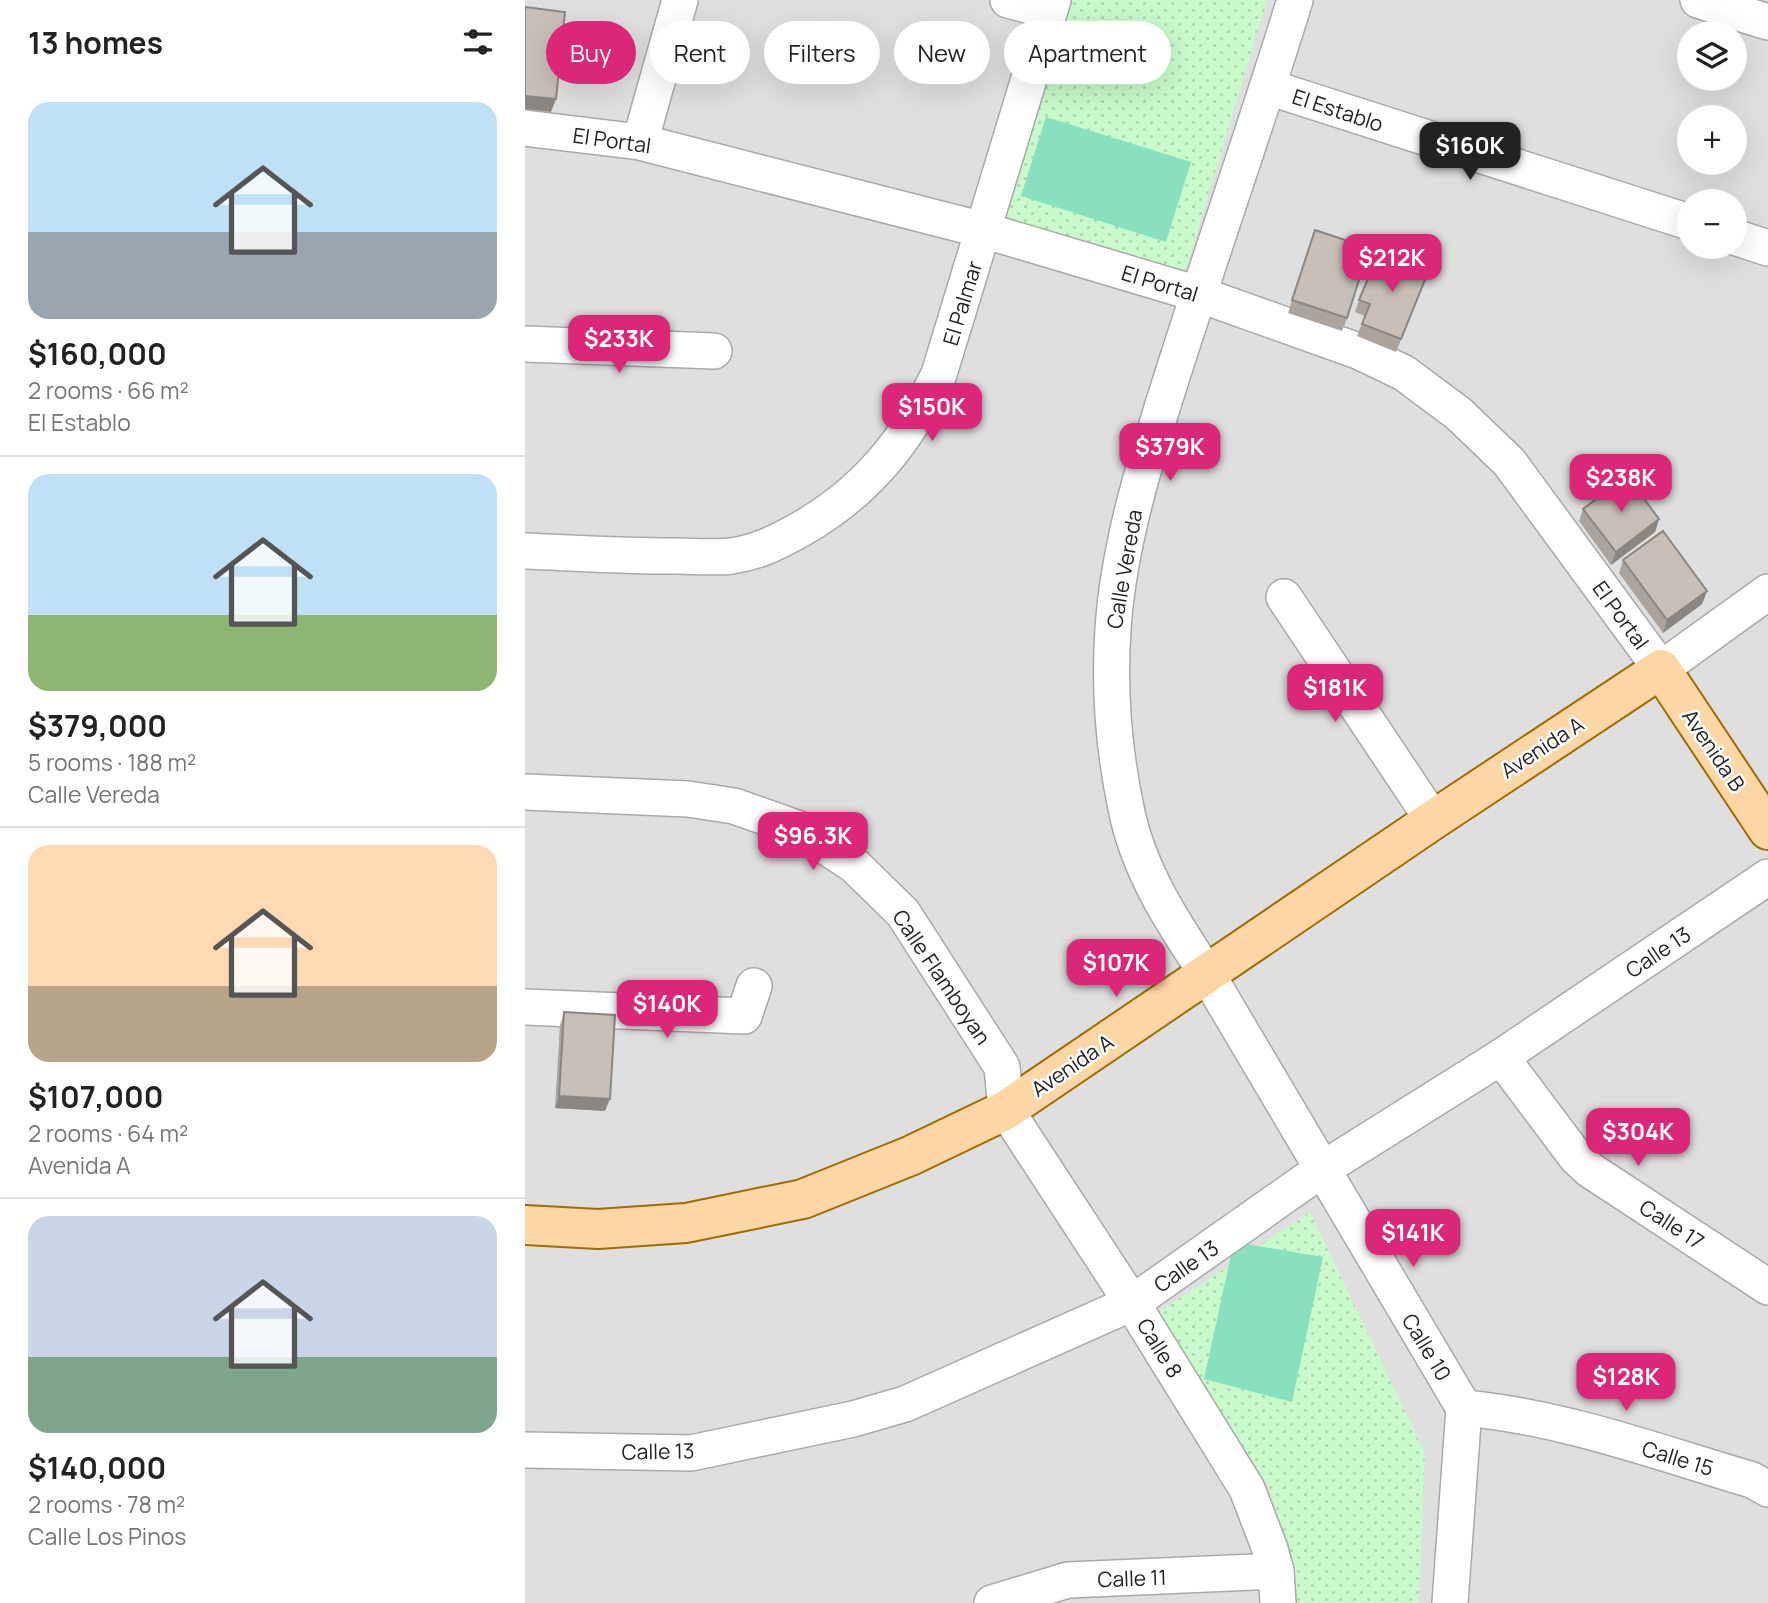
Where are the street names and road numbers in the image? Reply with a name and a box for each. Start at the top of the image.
street label: El Establo [1289,82,1387,138]
street label: El Portal [571,121,653,159]
street label: El Palmar [936,257,988,349]
street label: El Portal [1118,258,1202,308]
street label: Calle Vereda [1100,507,1148,631]
street label: El Portal [1587,575,1655,655]
street label: Avenida B [1676,704,1752,797]
street label: Avenida A [1495,710,1589,784]
street label: Calle Flamboyan [886,904,998,1050]
street label: Calle 13 [1620,920,1696,984]
street label: Avenida A [1025,1027,1119,1103]
street label: Calle 17 [1634,1193,1710,1255]
street label: Calle 13 [1148,1234,1224,1298]
street label: Calle 10 [1396,1308,1458,1386]
street label: Calle 8 [1131,1313,1189,1383]
street label: Calle 15 [1639,1434,1717,1482]
street label: Calle 13 [621,1436,695,1466]
street label: Calle 11 [1097,1563,1167,1593]

